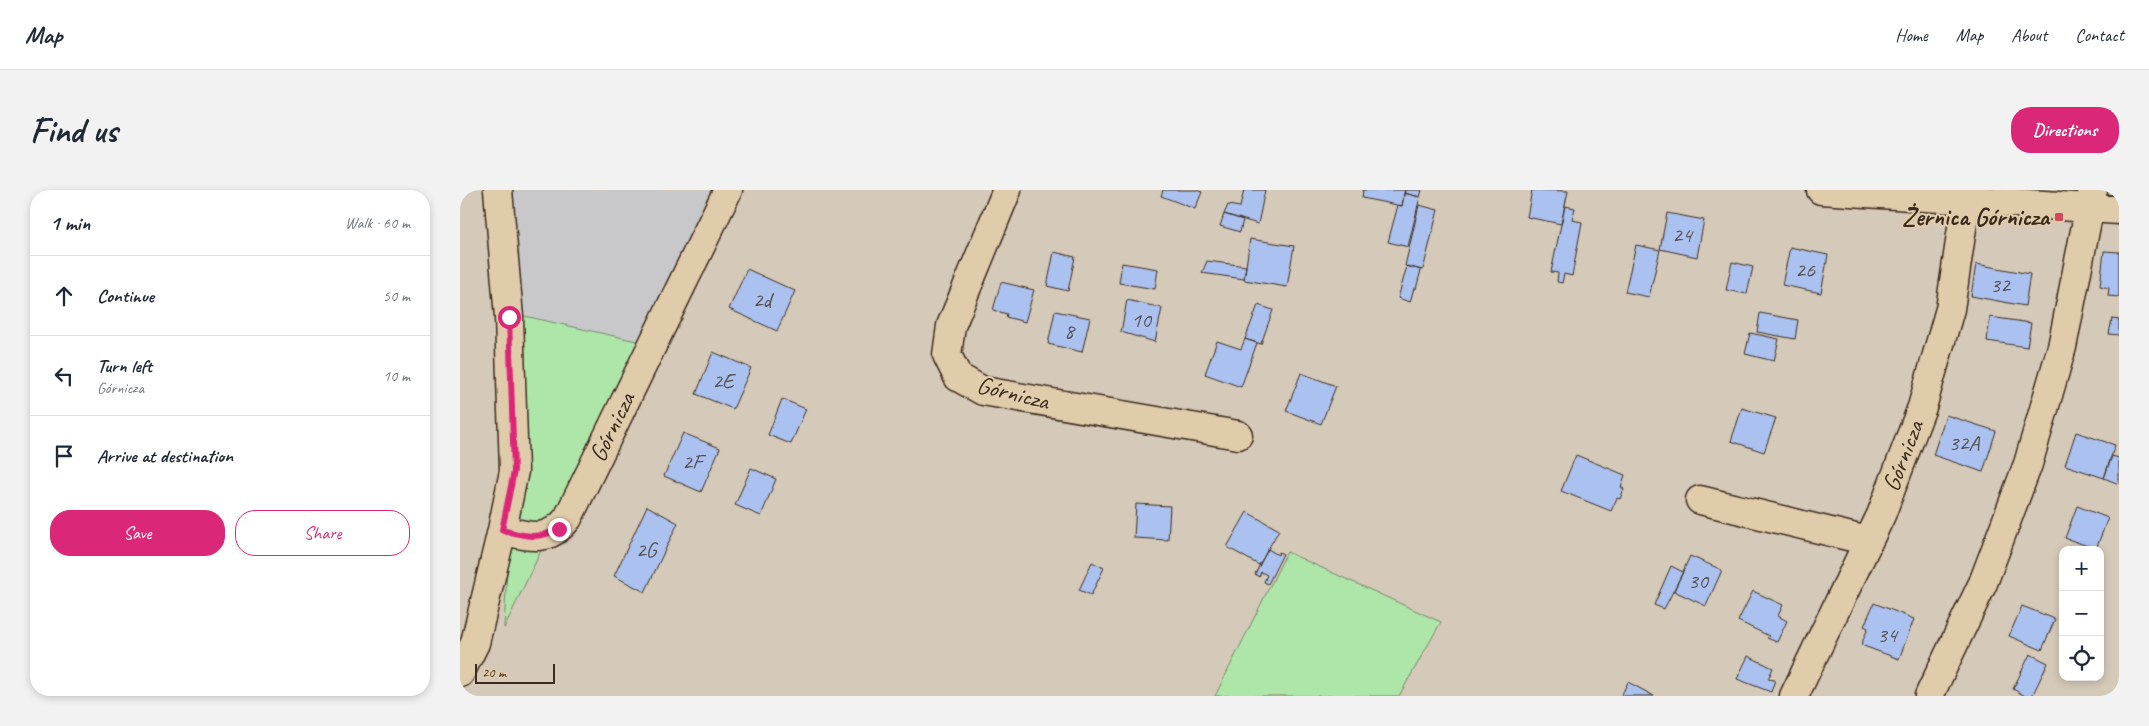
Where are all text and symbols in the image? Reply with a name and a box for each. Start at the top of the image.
text: Map [25,20,62,50]
text: Home [1895,24,1928,46]
text: Map [1956,24,1983,46]
text: About [2011,24,2047,46]
text: Contact [2075,24,2124,46]
button: Directions [2011,107,2119,153]
text: Find us [30,108,117,153]
place label: Żernica Górnicza [1902,201,2051,233]
text: 1 min [50,210,90,236]
marker: Żernica Górnicza [2053,211,2065,223]
text: Walk · 60 m [345,213,410,233]
house number: 24 [1672,221,1694,249]
house number: 26 [1795,256,1816,284]
house number: 32 [1990,271,2012,299]
icon: ahead [50,282,78,310]
text: Continue [97,284,154,308]
text: 50 m [383,286,410,306]
house number: 2d [753,286,775,314]
route start [498,306,521,329]
house number: 10 [1131,306,1153,334]
house number: 8 [1064,317,1076,345]
text: Turn left [97,354,152,378]
icon: left [50,362,78,390]
text: 10 m [383,366,410,386]
house number: 2E [712,367,737,395]
street label: Górnicza [974,369,1054,418]
text: Górnicza [97,378,144,398]
street label: Górnicza [582,385,643,467]
street label: Górnicza [1875,414,1932,496]
house number: 32A [1949,429,1980,457]
icon: arrive [50,442,78,470]
text: Arrive at destination [97,444,233,468]
house number: 2F [682,448,707,476]
button: Save [50,510,225,556]
button: Share [235,510,410,556]
route end [548,518,571,541]
house number: 2G [636,536,659,564]
map controls [2059,546,2104,681]
button: + [2059,546,2104,591]
house number: 30 [1688,567,1710,595]
button: − [2059,591,2104,636]
house number: 34 [1877,621,1899,649]
button: locate [2059,636,2104,681]
scale bar [475,661,555,684]
text: 20 m [482,664,506,681]

